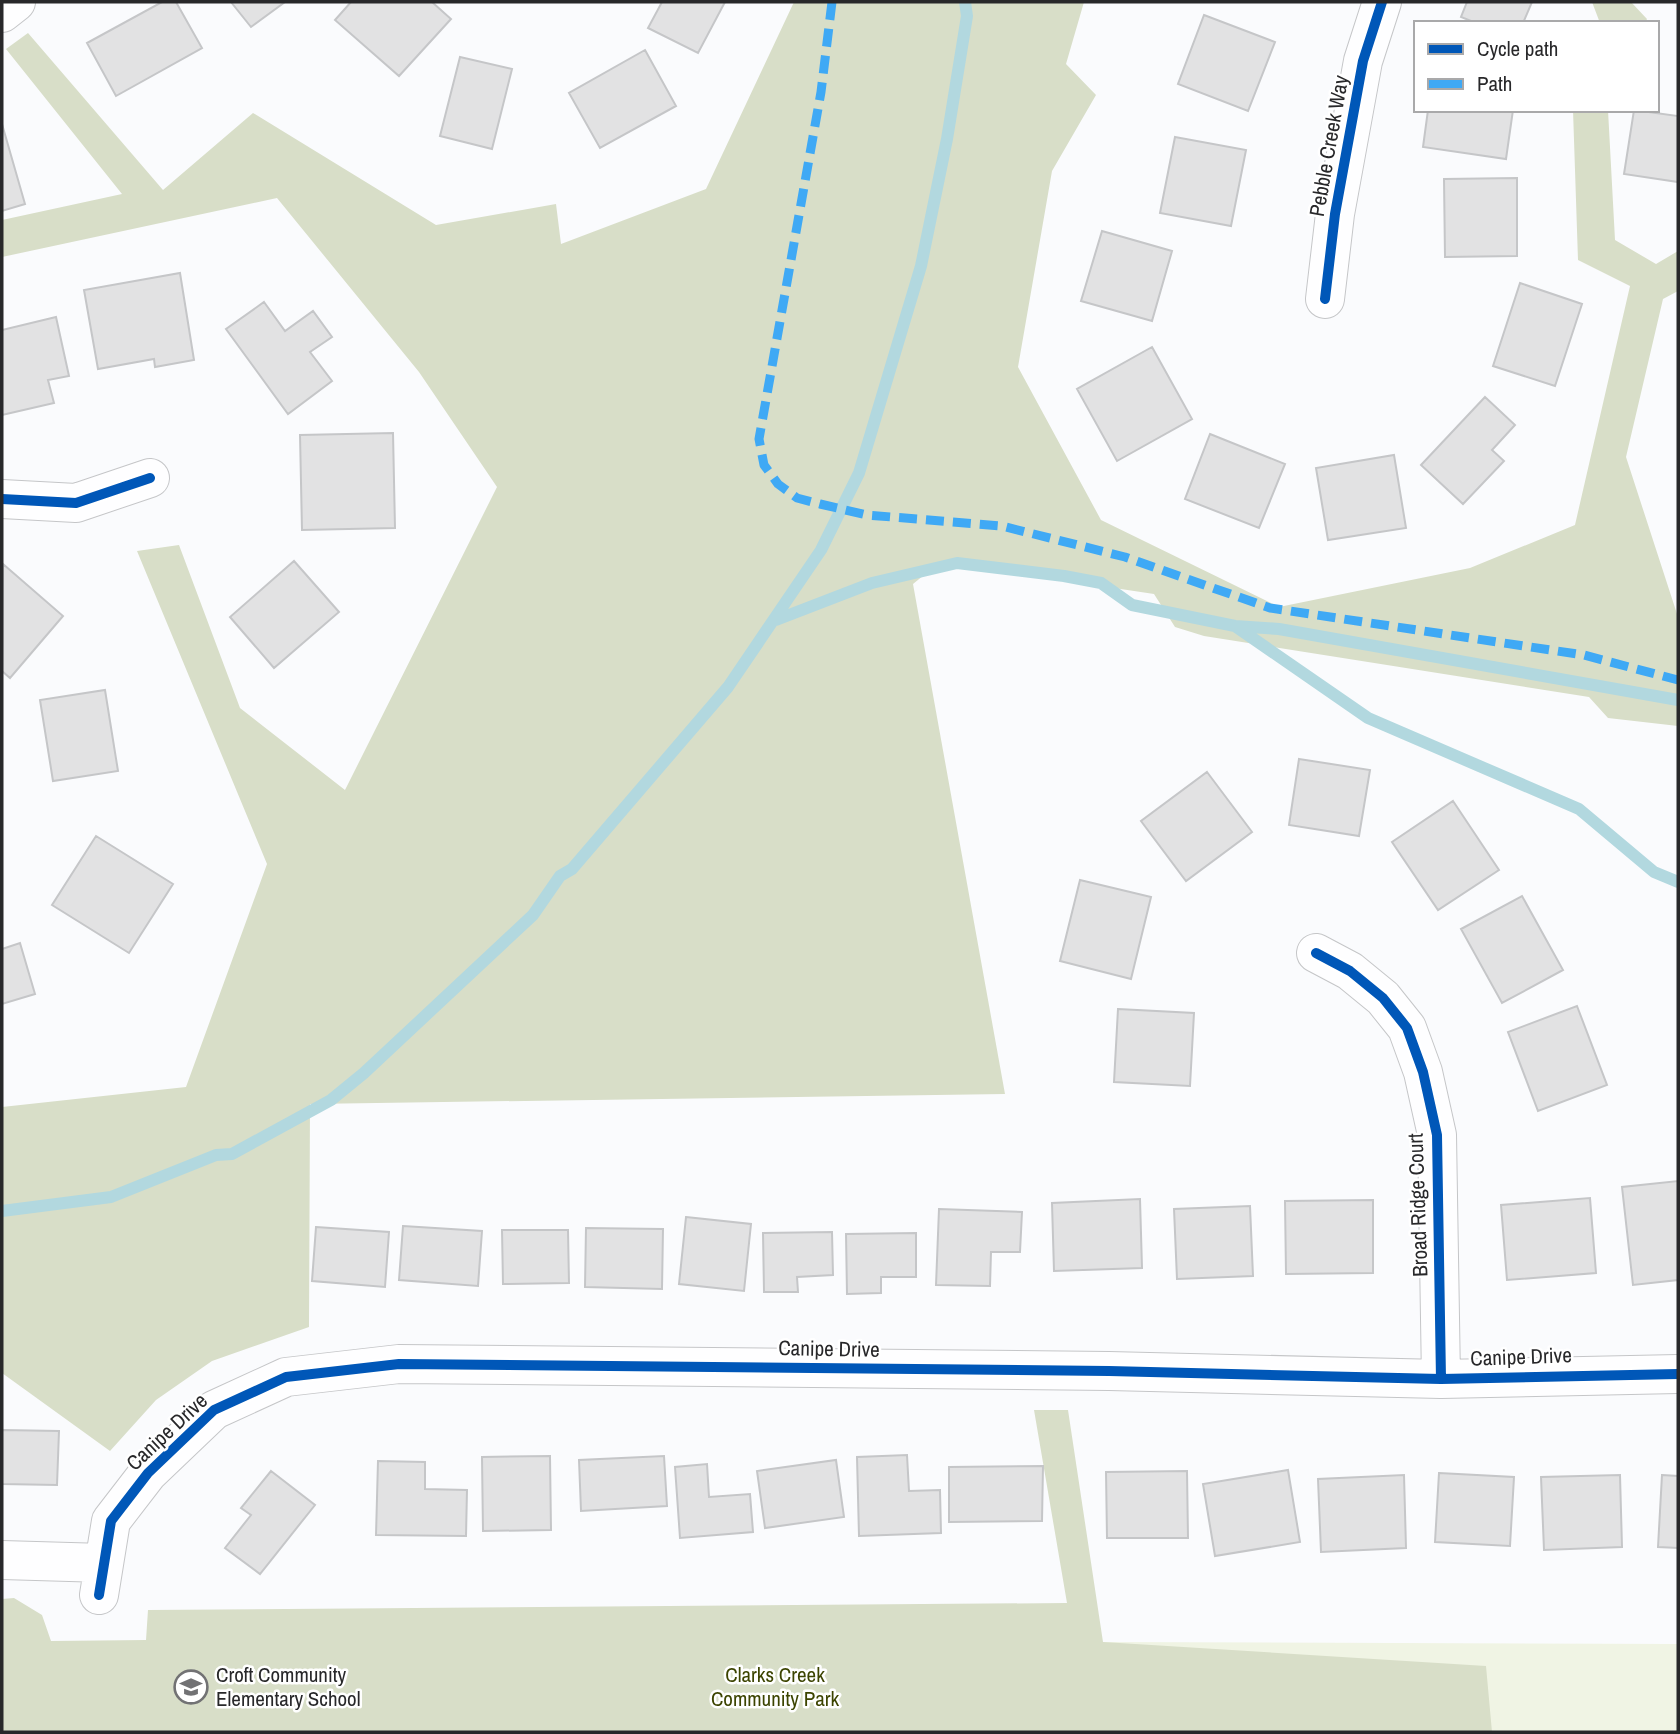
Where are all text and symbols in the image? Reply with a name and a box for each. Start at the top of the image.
legend [1414,21,1659,112]
text: Cycle path [1477,34,1558,63]
text: Path [1477,69,1512,98]
street label: Pebble Creek Way [1302,73,1355,219]
street label: Broad Ridge Court [1400,1133,1434,1277]
street label: Canipe Drive [778,1333,880,1364]
street label: Canipe Drive [1470,1340,1572,1373]
street label: Canipe Drive [120,1386,214,1477]
place label: Croft Community Elementary School [216,1660,361,1713]
park label: Clarks Creek Community Park [711,1660,839,1713]
school or university icon: Croft Community Elementary School [172,1668,210,1706]

